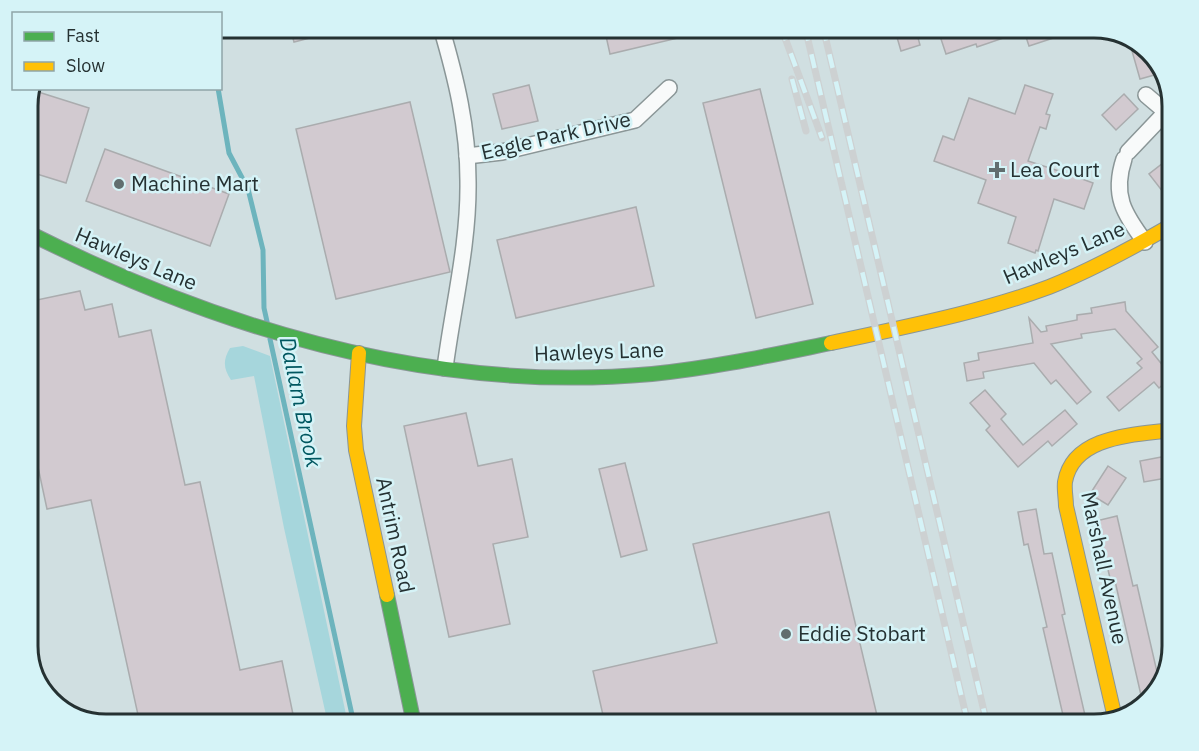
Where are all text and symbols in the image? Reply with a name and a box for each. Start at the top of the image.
legend [12,12,222,90]
text: Fast [66,24,100,47]
text: Slow [66,54,105,77]
street label: Eagle Park Drive [478,104,633,166]
place label: Lea Court [1010,155,1100,183]
marker: Lea Court [988,161,1006,179]
place label: Machine Mart [131,169,259,197]
marker: Machine Mart [112,177,126,191]
street label: Hawleys Lane [998,214,1129,290]
street label: Hawleys Lane [71,220,202,296]
water label: Dallam Brook [274,334,330,470]
street label: Hawleys Lane [534,335,664,367]
street label: Antrim Road [370,475,422,595]
street label: Marshall Avenue [1075,489,1135,647]
place label: Eddie Stobart [798,619,926,647]
marker: Eddie Stobart [779,627,793,641]

